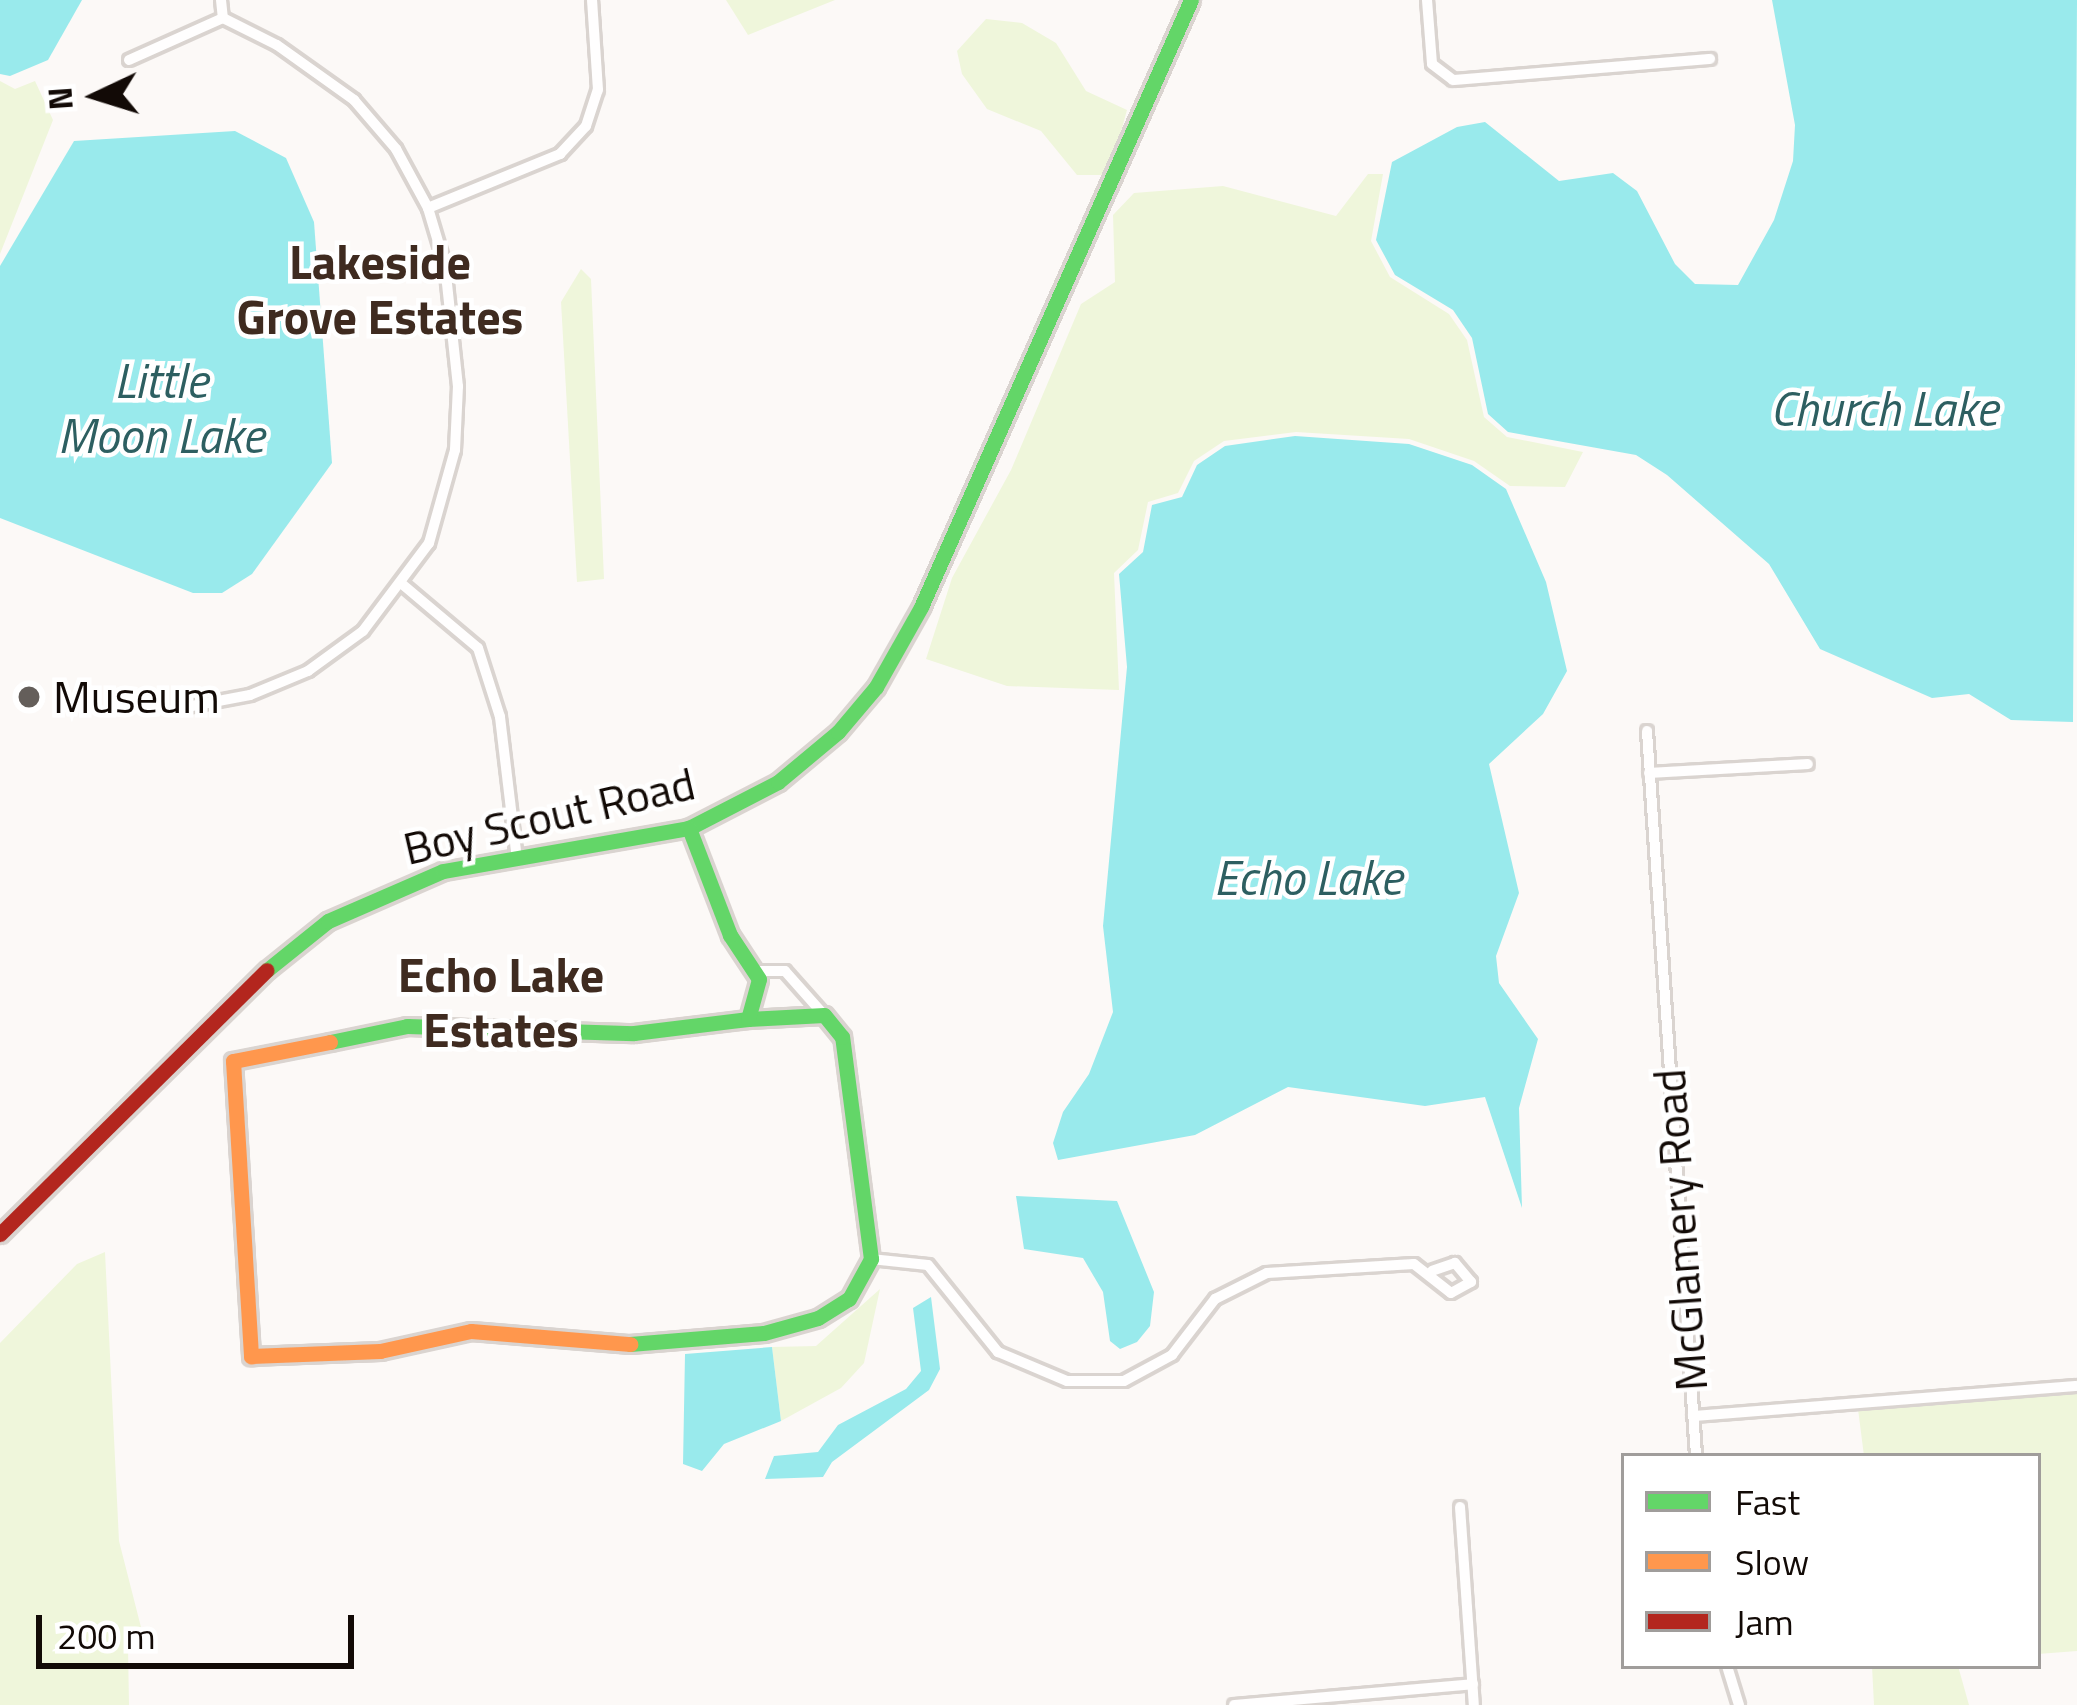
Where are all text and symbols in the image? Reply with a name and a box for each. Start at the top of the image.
north arrow [36,36,156,156]
text: N [34,85,86,112]
district label: Lakeside Grove Estates [237,232,523,345]
water label: Little Moon Lake [58,351,264,464]
water label: Church Lake [1770,380,1998,438]
place label: Museum [53,670,220,724]
marker: Museum [16,684,42,710]
street label: Boy Scout Road [398,756,700,876]
water label: Echo Lake [1214,849,1402,907]
district label: Echo Lake Estates [398,945,604,1058]
street label: McGlamery Road [1642,1067,1718,1393]
legend [1621,1453,2041,1669]
text: Fast [1735,1474,1800,1529]
text: Slow [1735,1534,1809,1589]
scale bar [42,1591,360,1665]
text: Jam [1735,1594,1794,1649]
text: 200 m [57,1608,156,1663]

